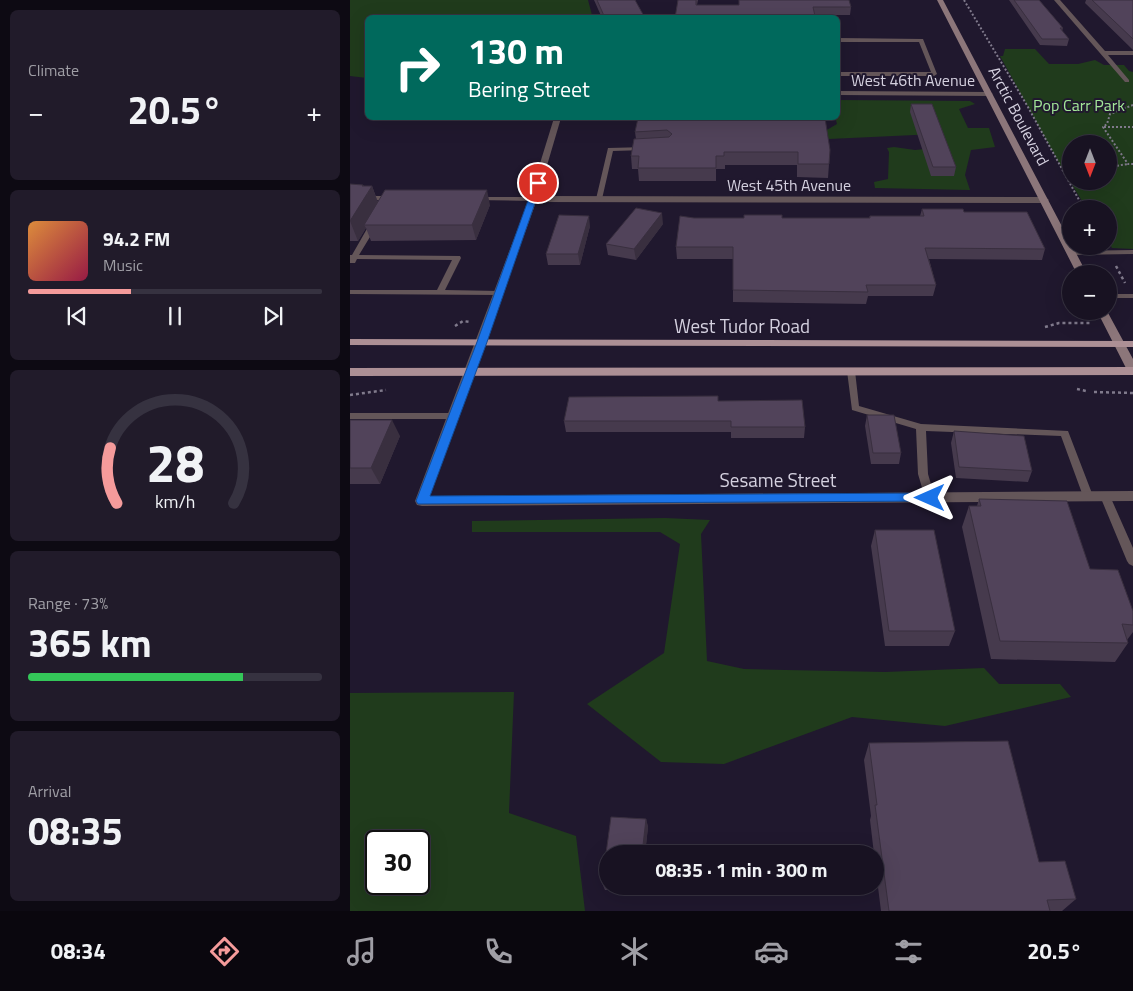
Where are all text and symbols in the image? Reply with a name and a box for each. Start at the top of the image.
text: 130 m [468,24,564,78]
icon: right [385,35,450,100]
text: Climate [28,58,79,82]
street label: Arctic Boulevard [983,62,1055,170]
street label: West 46th Avenue [851,68,975,92]
text: Bering Street [468,72,590,106]
text: 20.5° [128,81,222,139]
text: − [28,90,44,133]
text: + [306,90,322,133]
park label: Pop Carr Park [1033,93,1125,117]
north arrow [1062,135,1118,190]
map controls [1062,135,1117,320]
pin [517,162,559,204]
icon: arrive [524,169,552,197]
street label: West 45th Avenue [727,173,851,197]
button: + [1062,200,1117,255]
text: 94.2 FM [103,224,170,253]
text: Music [103,253,143,277]
button: − [1062,265,1117,320]
icon: previous [63,302,91,330]
icon: pause [161,302,189,330]
icon: next [259,302,287,330]
street label: West Tudor Road [674,311,810,340]
text: 28 [146,423,204,502]
street label: Sesame Street [720,465,837,494]
position arrow [903,471,955,523]
text: km/h [155,488,195,515]
text: Range · 73% [28,591,108,615]
text: 365 km [28,614,152,672]
text: Arrival [28,779,71,803]
text: 08:35 [28,802,123,860]
speed limit sign: 30 [365,830,430,895]
text: 08:35 · 1 min · 300 m [655,855,828,884]
text: 08:34 [51,934,106,968]
icon: directions [207,934,242,969]
icon: music [344,934,379,969]
icon: phone [481,934,516,969]
icon: climate [617,934,652,969]
icon: car [754,934,789,969]
icon: filters [891,934,926,969]
text: 20.5° [1027,934,1082,968]

